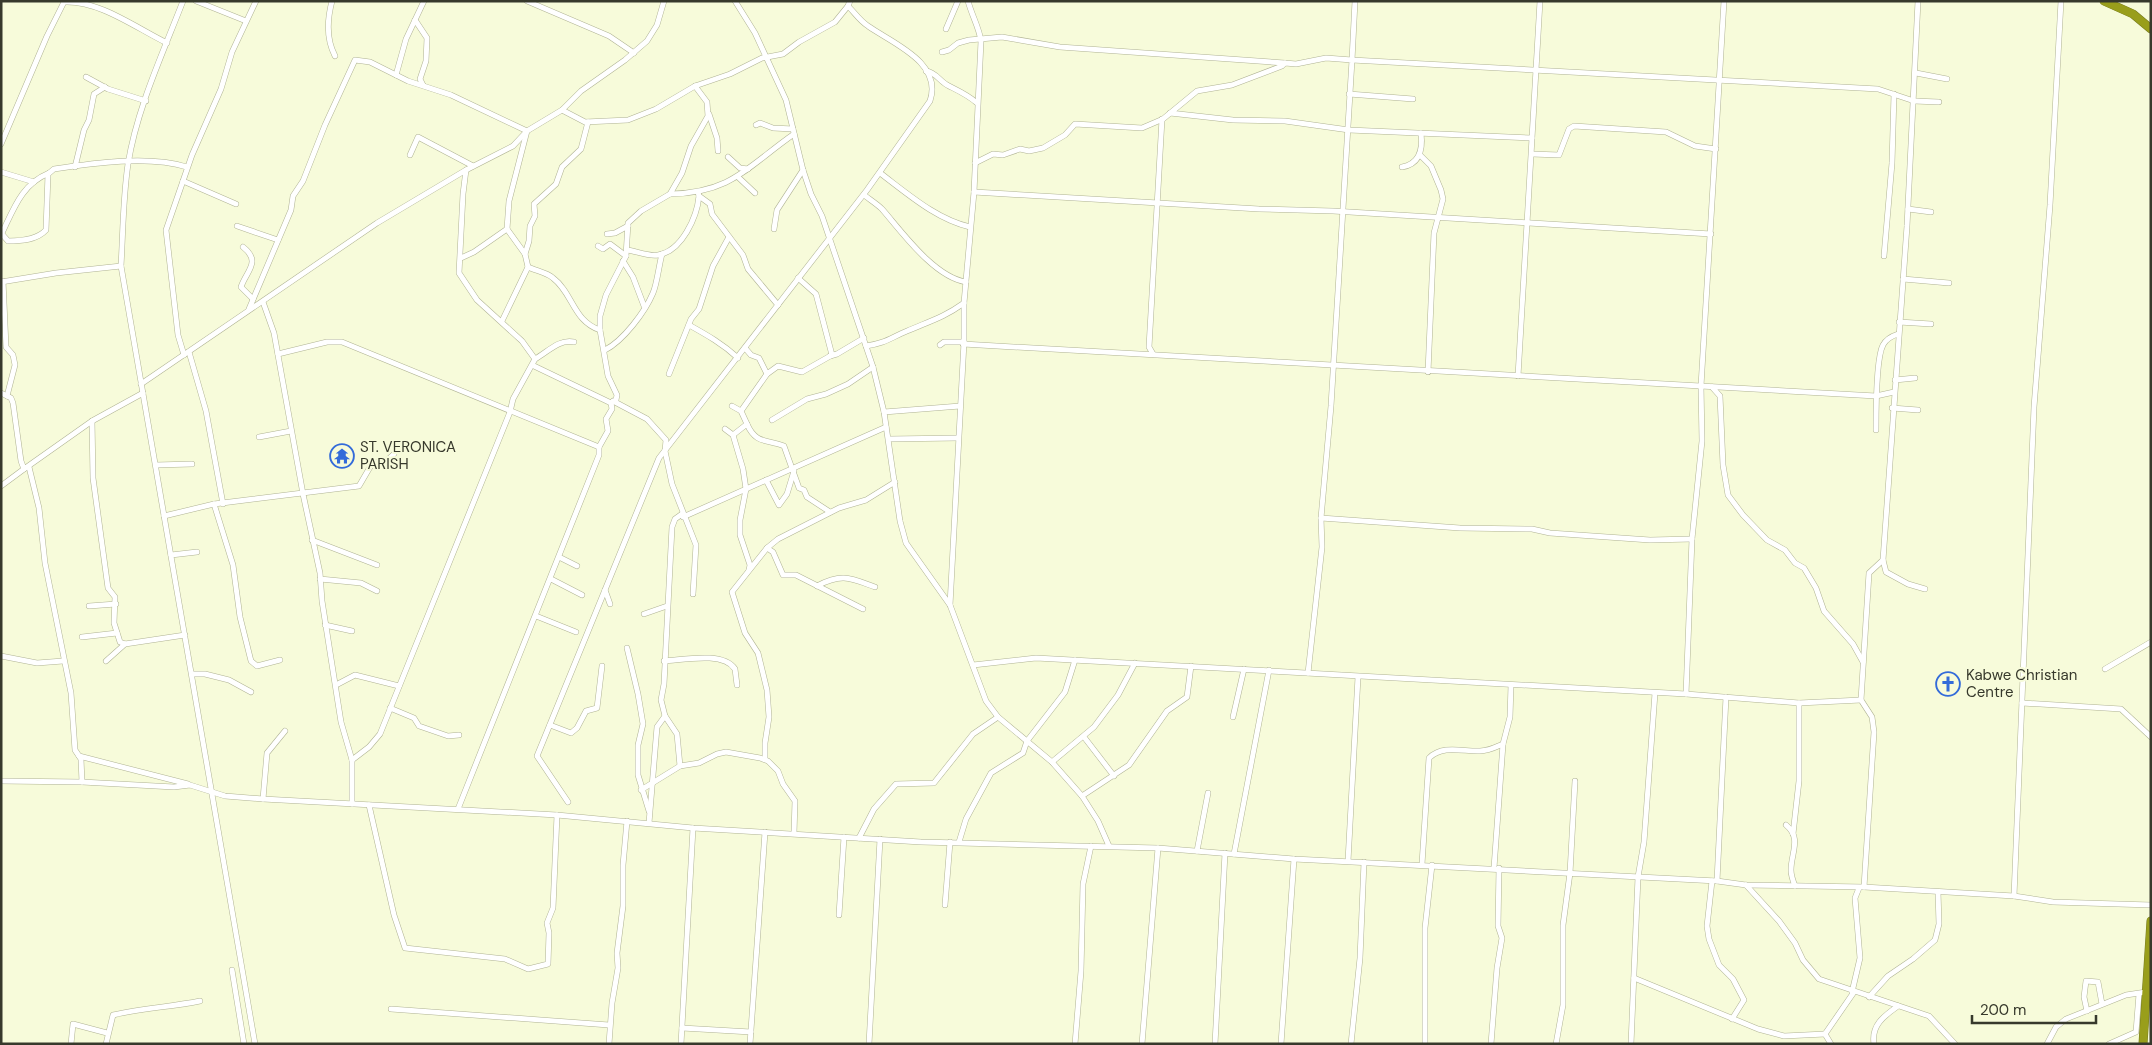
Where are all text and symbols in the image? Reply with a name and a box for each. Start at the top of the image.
place label: ST. VERONICA PARISH [360,437,456,474]
temple icon: ST. VERONICA PARISH [329,443,355,469]
place label: Kabwe Christian Centre [1966,665,2077,702]
church icon: Kabwe Christian Centre [1935,671,1961,697]
scale bar [1972,992,2096,1024]
text: 200 m [1980,1000,2026,1020]

